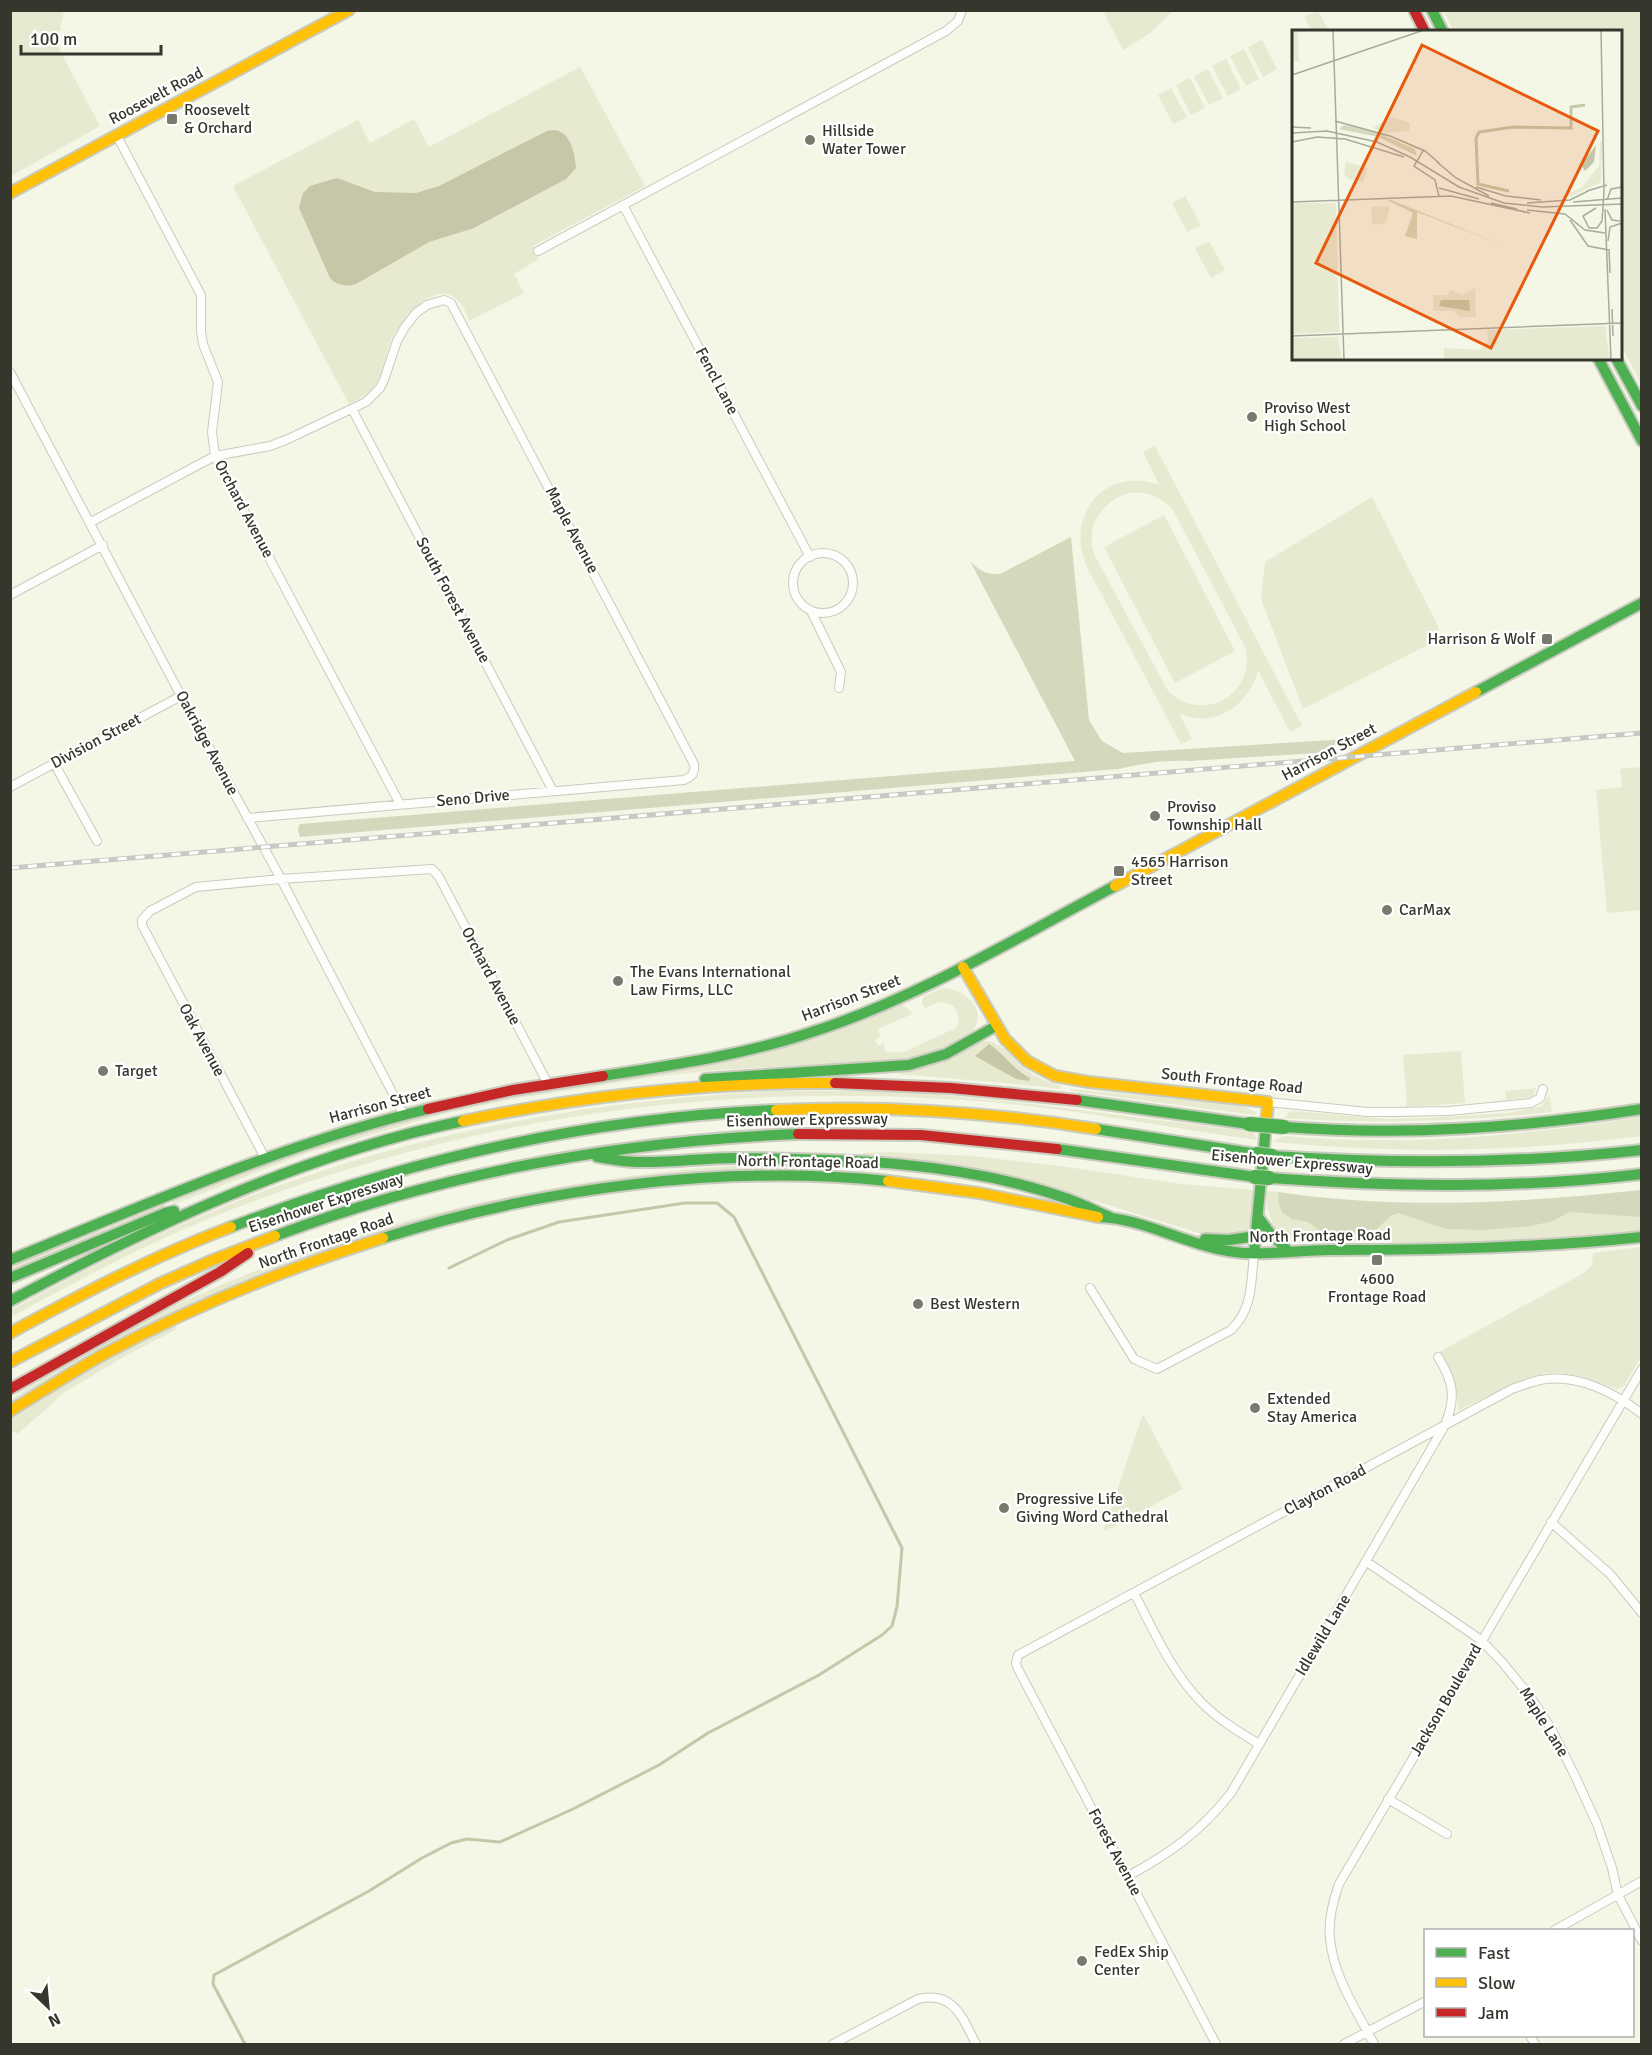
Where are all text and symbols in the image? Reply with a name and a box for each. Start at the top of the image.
scale bar [21,18,160,56]
text: 100 m [30,28,77,50]
inset map [1292,30,1622,360]
street label: Roosevelt Road [106,63,206,129]
place label: Roosevelt & Orchard [184,100,252,138]
marker: Roosevelt & Orchard [165,112,179,126]
place label: Hillside Water Tower [822,121,906,159]
marker: Hillside Water Tower [803,133,817,147]
street label: Fencl Lane [691,344,743,418]
place label: Proviso West High School [1264,398,1351,436]
marker: Proviso West High School [1245,410,1259,424]
street label: Orchard Avenue [210,457,278,561]
street label: Maple Avenue [541,483,603,577]
street label: South Forest Avenue [411,534,495,666]
place label: Harrison & Wolf [1427,629,1536,649]
marker: Harrison & Wolf [1540,632,1554,646]
street label: Oakridge Avenue [171,687,243,799]
street label: Division Street [47,709,145,773]
street label: Harrison Street [1278,718,1380,785]
street label: Seno Drive [436,785,510,811]
place label: Proviso Township Hall [1167,797,1262,835]
marker: Proviso Township Hall [1148,809,1162,823]
place label: 4565 Harrison Street [1131,852,1228,890]
marker: 4565 Harrison Street [1112,864,1126,878]
place label: CarMax [1399,900,1452,920]
marker: CarMax [1380,903,1394,917]
street label: Orchard Avenue [457,924,525,1028]
place label: The Evans International Law Firms, LLC [630,962,791,1000]
street label: Harrison Street [799,970,904,1026]
marker: The Evans International Law Firms, LLC [611,974,625,988]
street label: Oak Avenue [174,1000,230,1080]
place label: Target [115,1061,158,1081]
marker: Target [96,1064,110,1078]
street label: South Frontage Road [1160,1064,1304,1098]
street label: Harrison Street [327,1082,433,1128]
street label: Eisenhower Expressway [726,1109,889,1131]
street label: Eisenhower Expressway [1210,1145,1374,1179]
street label: North Frontage Road [737,1151,879,1173]
street label: Eisenhower Expressway [246,1168,407,1238]
street label: North Frontage Road [256,1208,396,1274]
street label: North Frontage Road [1249,1225,1391,1247]
marker: 4600 Frontage Road [1370,1253,1384,1267]
place label: 4600 Frontage Road [1328,1269,1426,1307]
place label: Best Western [930,1294,1020,1314]
marker: Best Western [911,1297,925,1311]
place label: Extended Stay America [1267,1389,1357,1427]
marker: Extended Stay America [1248,1401,1262,1415]
street label: Clayton Road [1280,1460,1370,1520]
place label: Progressive Life Giving Word Cathedral [1016,1489,1169,1527]
marker: Progressive Life Giving Word Cathedral [997,1501,1011,1515]
street label: Idlewild Lane [1291,1591,1355,1679]
street label: Jackson Boulevard [1406,1640,1486,1760]
street label: Maple Lane [1515,1683,1573,1761]
street label: Forest Avenue [1084,1805,1146,1899]
legend [1424,1929,1634,2037]
place label: FedEx Ship Center [1094,1942,1169,1980]
text: Fast [1478,1942,1510,1964]
marker: FedEx Ship Center [1075,1954,1089,1968]
text: Slow [1478,1972,1515,1994]
north arrow [18,1977,78,2037]
text: Jam [1478,2002,1509,2024]
text: N [45,2008,64,2031]

